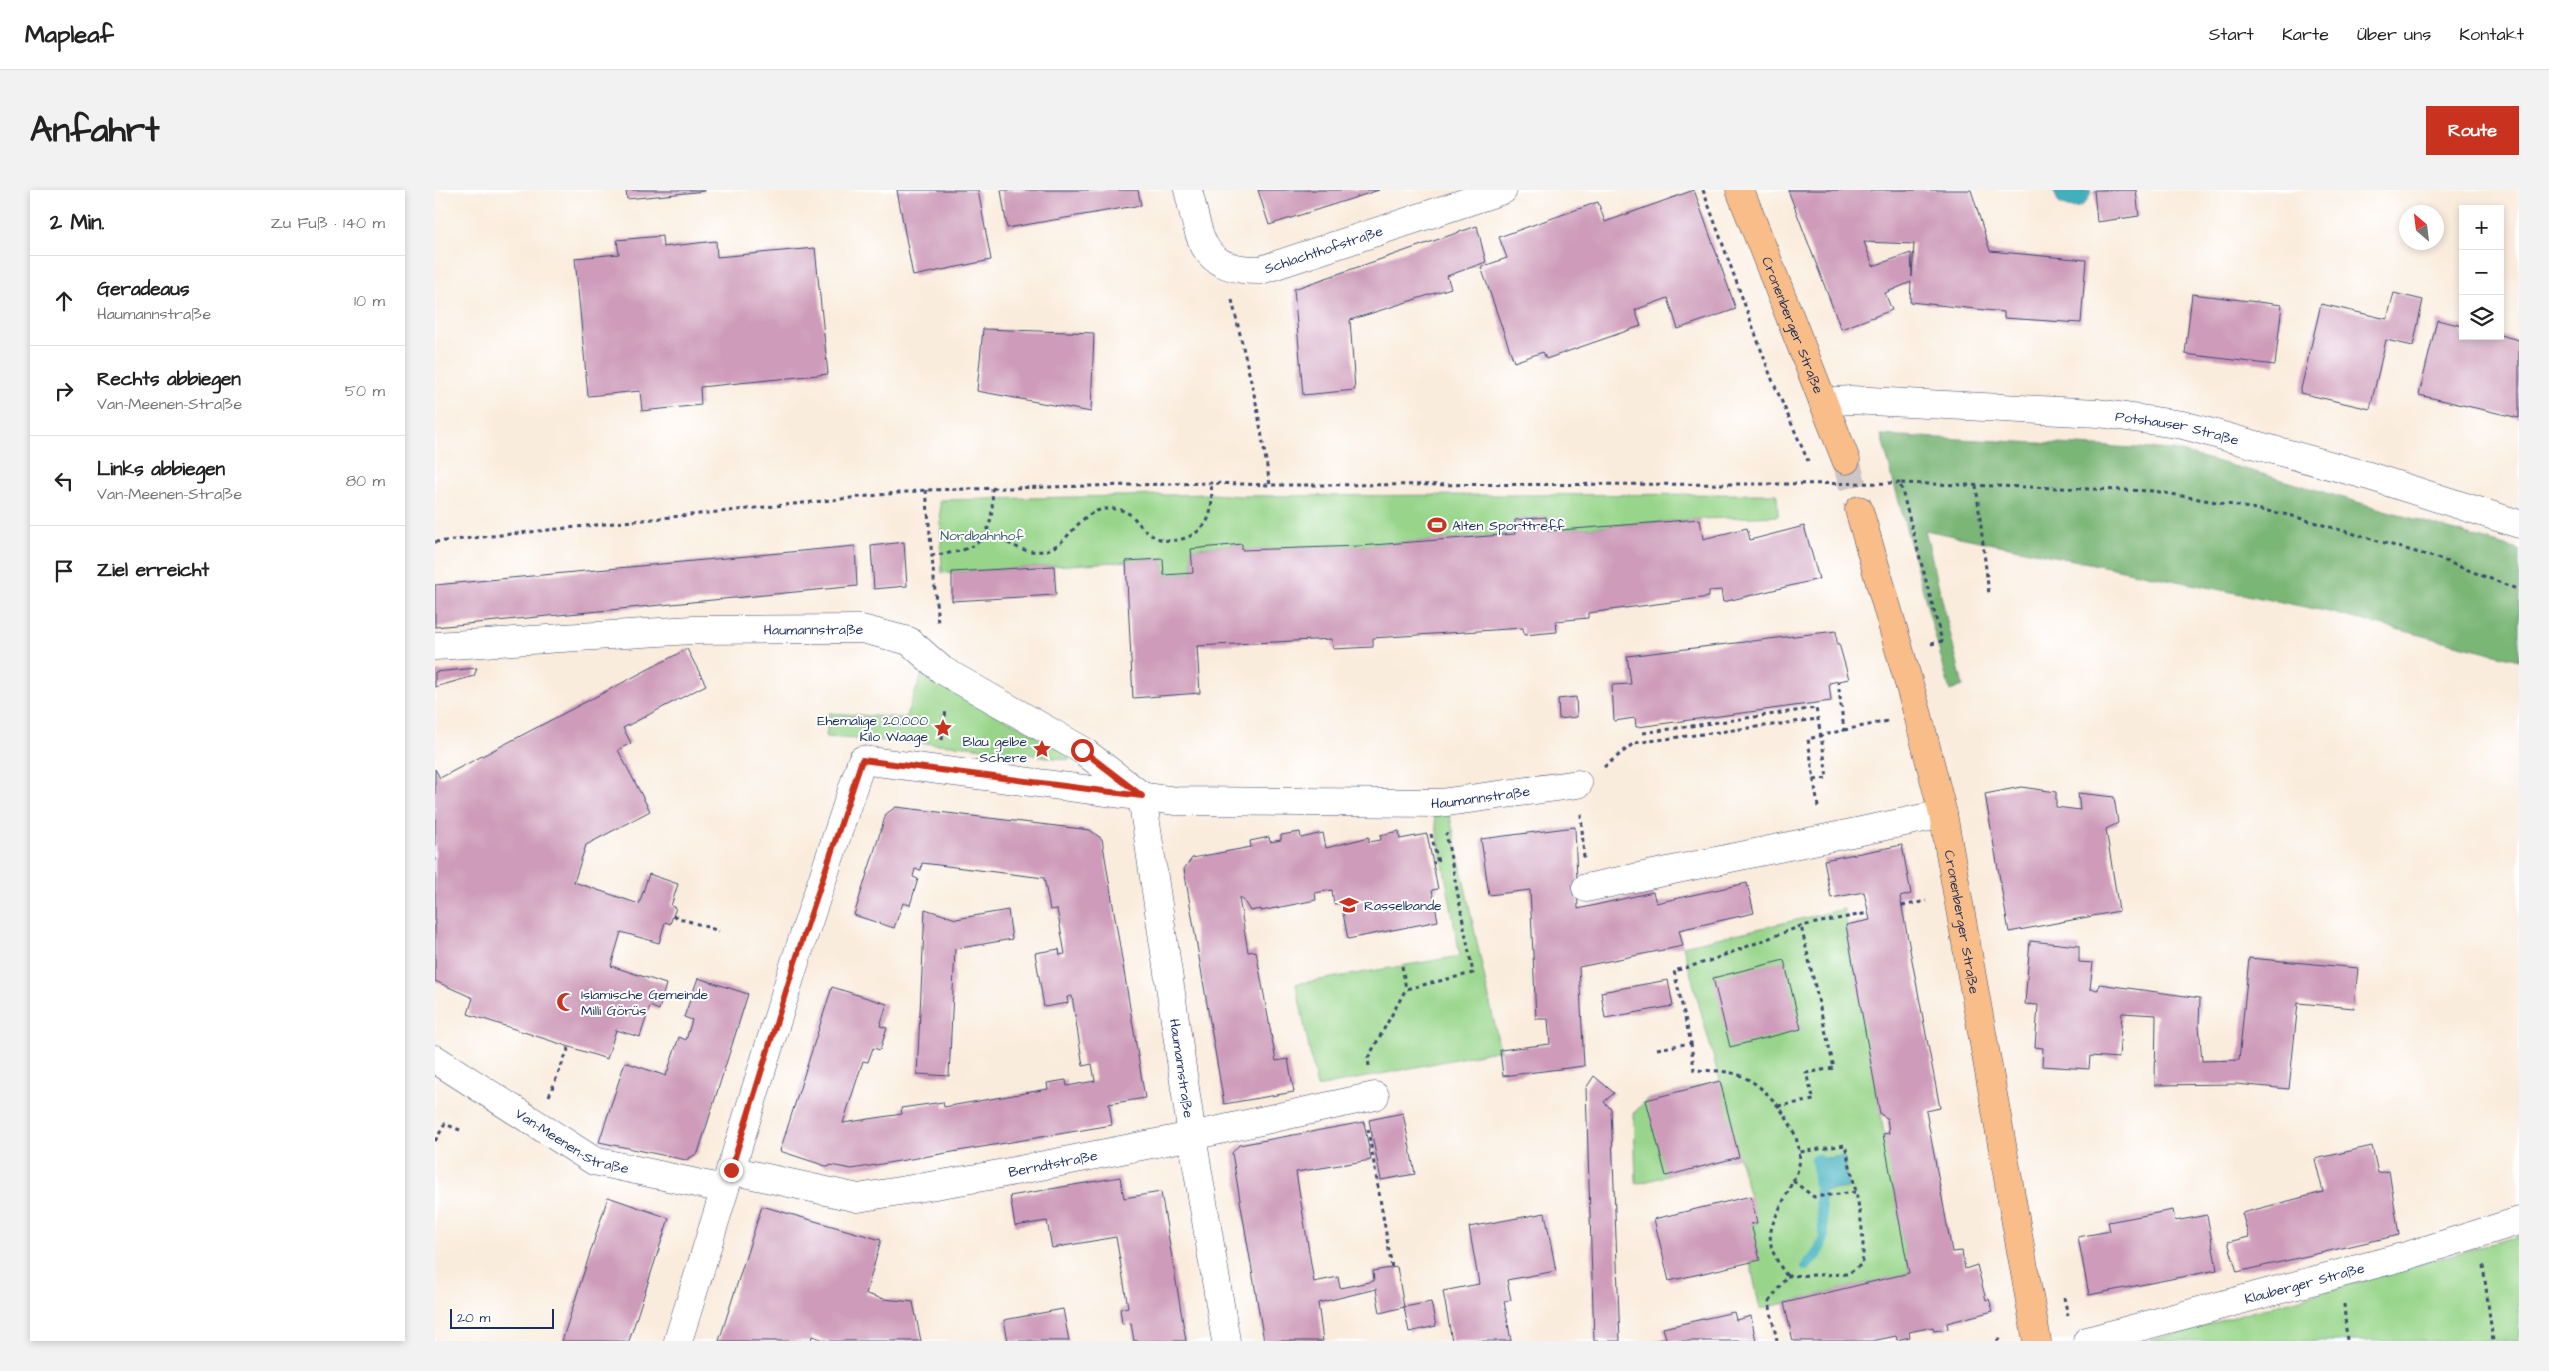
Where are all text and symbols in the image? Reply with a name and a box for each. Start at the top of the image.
text: Mapleaf [25,18,114,52]
text: Start [2209,22,2254,47]
text: Karte [2282,22,2329,47]
text: Über uns [2357,22,2431,47]
text: Kontakt [2459,22,2524,47]
text: Anfahrt [30,106,159,155]
button: Route [2426,106,2519,155]
north arrow [2399,205,2444,250]
map controls [2459,205,2504,340]
button: + [2459,205,2504,250]
text: 2 Min. [50,208,104,237]
text: Zu Fuß · 140 m [270,212,385,234]
street label: Schlachthofstraße [1262,221,1386,279]
button: − [2459,250,2504,295]
street label: Cronenberger Straße [1756,254,1828,397]
text: Geradeaus [97,276,189,303]
icon: ahead [50,287,78,315]
text: 10 m [354,290,385,312]
button: layers [2459,295,2504,340]
text: Haumannstraße [97,303,211,325]
text: Rechts abbiegen [97,366,241,393]
icon: right [50,377,78,405]
text: 50 m [345,380,385,402]
text: Van-Meenen-Straße [97,393,242,415]
street label: Potshauser Straße [2114,407,2241,451]
text: Links abbiegen [97,456,225,483]
icon: left [50,467,78,495]
text: 80 m [346,470,385,492]
text: Van-Meenen-Straße [97,483,242,505]
sports icon: Alten Sporttreff [1426,514,1448,536]
place label: Alten Sporttreff [1452,516,1565,536]
park label: Nordbahnhof [940,526,1024,546]
icon: arrive [50,557,78,585]
text: Ziel erreicht [97,557,209,584]
street label: Haumannstraße [764,620,864,641]
place label: Ehemalige 20.000 Kilo Waage [817,711,928,747]
place icon: Ehemalige 20.000 Kilo Waage [932,717,954,739]
place label: Blau gelbe Schere [963,732,1027,768]
place icon: Blau gelbe Schere [1031,738,1053,760]
route start [1071,739,1094,762]
street label: Haumannstraße [1431,782,1532,814]
street label: Cronenberger Straße [1939,849,1984,996]
school or university icon: Rasselbande [1338,894,1360,916]
place label: Rasselbande [1364,896,1442,916]
place label: Islamische Gemeinde Milli Görüs [581,985,709,1021]
mosque icon: Islamische Gemeinde Milli Görüs [555,991,577,1013]
street label: Haumannstraße [1164,1018,1198,1120]
street label: Van-Meenen-Straße [511,1104,631,1179]
street label: Berndtstraße [1007,1146,1100,1183]
route end [720,1159,743,1182]
street label: Klauberger Straße [2243,1258,2367,1310]
scale bar [450,1306,554,1329]
text: 20 m [457,1308,490,1328]

